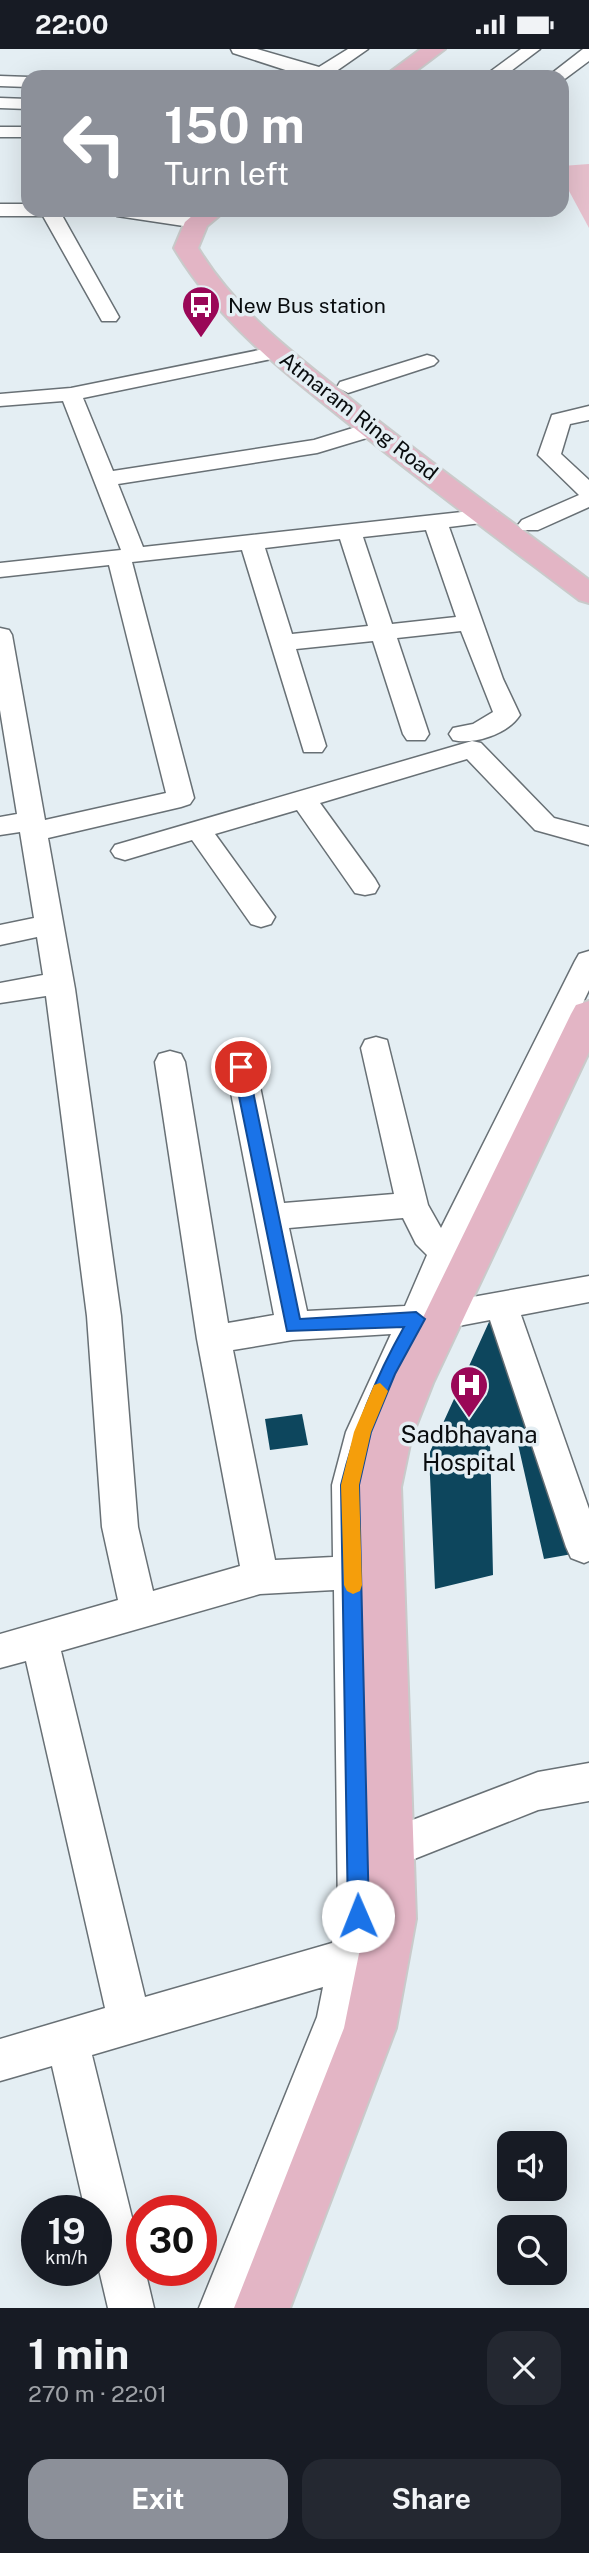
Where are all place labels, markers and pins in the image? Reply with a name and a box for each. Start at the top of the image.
bus stop icon: New Bus station [180,284,222,339]
place label: New Bus station [228,293,386,318]
pin [211,1037,271,1097]
hospital icon: Sadbhavana Hospital [448,1364,490,1419]
place label: Sadbhavana Hospital [401,1420,537,1476]

